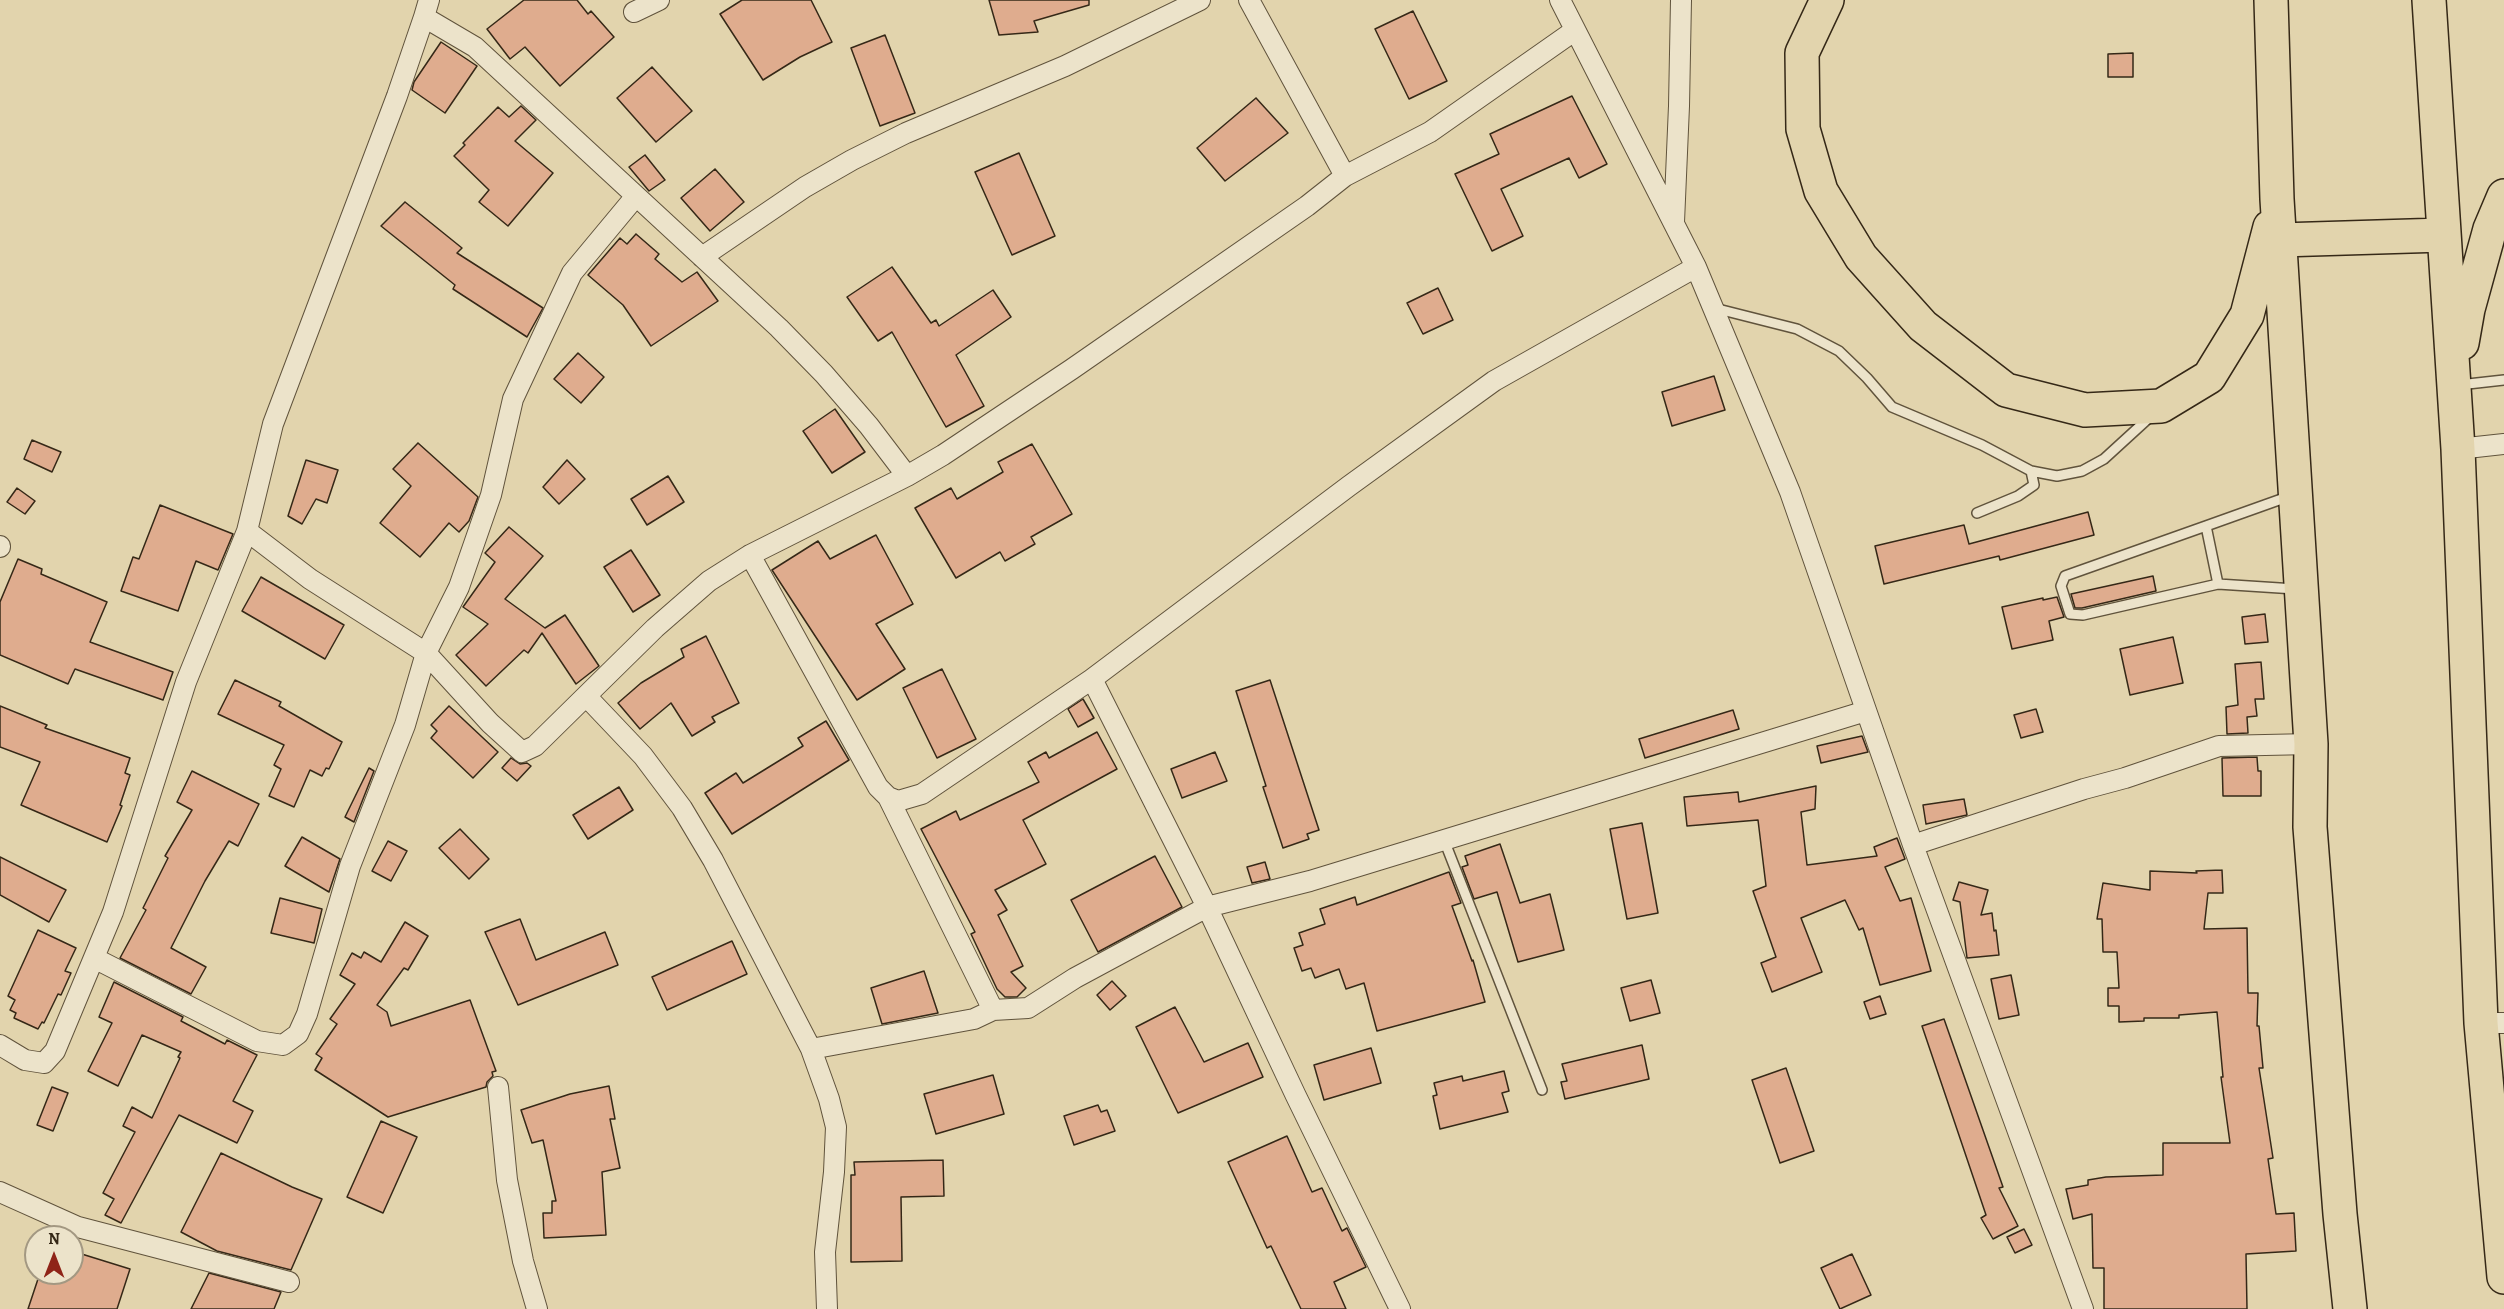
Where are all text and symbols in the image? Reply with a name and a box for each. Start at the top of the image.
north arrow [24,1225,84,1285]
text: N [48,1228,60,1250]

